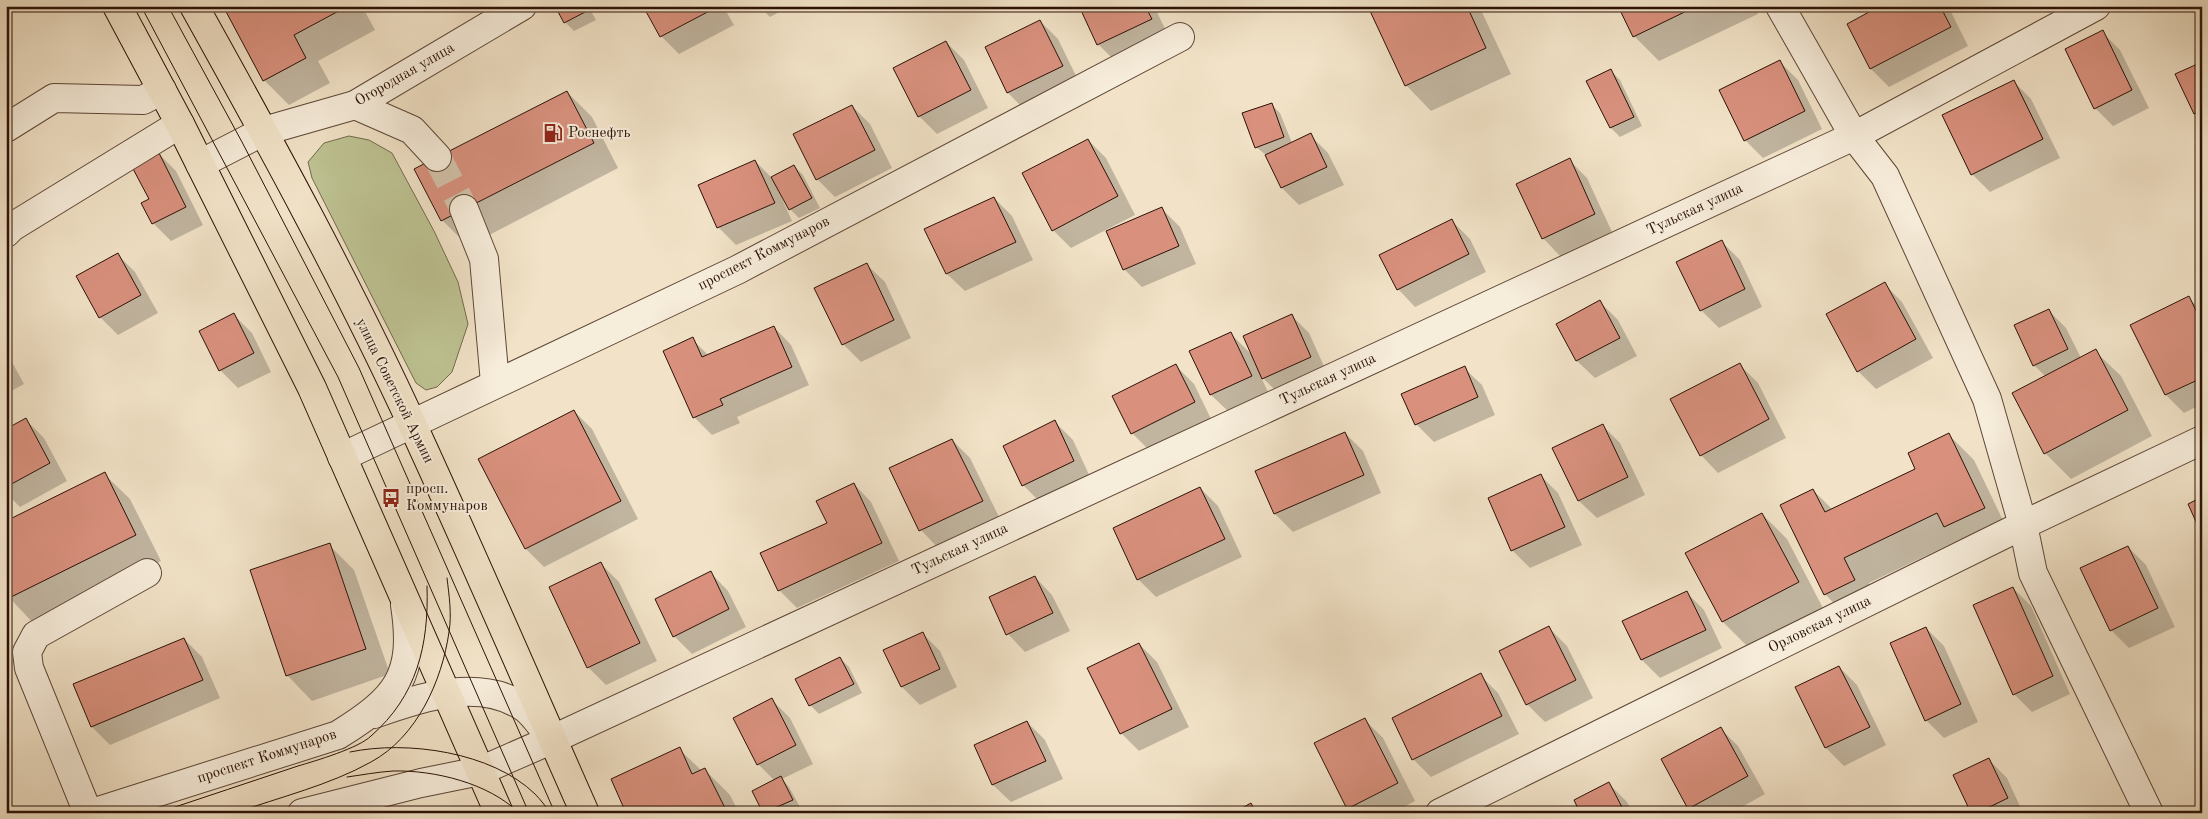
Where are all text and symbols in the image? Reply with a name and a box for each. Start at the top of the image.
street label: Огородная улица [353,40,458,109]
fuel station icon: Роснефть [542,122,564,144]
place label: Роснефть [568,126,631,141]
street label: Тульская улица [1645,181,1746,239]
street label: проспект Коммунаров [696,214,832,294]
street label: улица Советской Армии [352,316,436,466]
street label: Тульская улица [1278,351,1379,409]
place label: просп. Коммунаров [406,482,488,514]
bus stop icon: просп. Коммунаров [380,487,402,509]
street label: Тульская улица [910,521,1011,579]
street label: Орловская улица [1766,593,1874,656]
street label: проспект Коммунаров [195,727,339,787]

